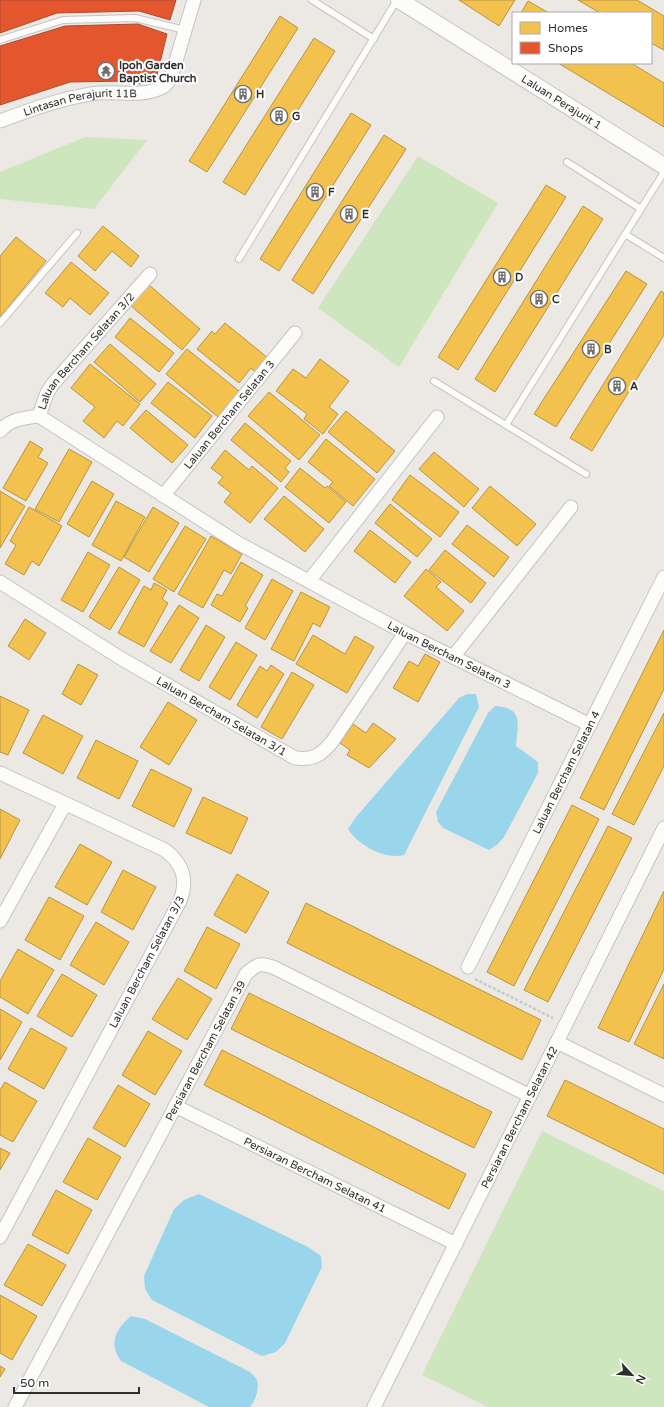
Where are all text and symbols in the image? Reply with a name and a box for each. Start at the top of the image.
legend [512,12,652,64]
text: Homes [548,21,588,35]
text: Shops [548,41,583,55]
place label: Ipoh Garden Baptist Church [119,59,197,86]
temple icon: Ipoh Garden Baptist Church [96,61,116,81]
street label: Laluan Perajurit 1 [519,72,604,132]
building icon: H [233,84,253,104]
street label: Lintasan Perajurit 11B [21,86,137,119]
place label: H [256,88,264,101]
building icon: G [269,106,289,126]
place label: G [292,110,300,123]
building icon: F [305,182,325,202]
place label: F [328,186,335,199]
building icon: E [339,204,359,224]
place label: E [362,208,369,221]
building icon: D [492,267,512,287]
place label: D [515,271,523,284]
building icon: C [529,289,549,309]
street label: Laluan Bercham Selatan 3/2 [35,290,137,411]
place label: C [552,293,560,306]
building icon: B [581,339,601,359]
place label: B [604,343,612,356]
street label: Laluan Bercham Selatan 3 [181,357,277,471]
building icon: A [607,376,627,396]
place label: A [630,380,638,393]
street label: Laluan Bercham Selatan 3 [385,618,513,691]
street label: Laluan Bercham Selatan 3/1 [154,674,289,758]
street label: Laluan Bercham Selatan 4 [530,708,602,836]
street label: Laluan Bercham Selatan 3/3 [107,894,187,1030]
street label: Persiaran Bercham Selatan 39 [162,978,248,1123]
street label: Persiaran Bercham Selatan 42 [478,1044,560,1190]
street label: Persiaran Bercham Selatan 41 [242,1134,388,1215]
north arrow [612,1355,652,1395]
scale bar [14,1369,139,1395]
text: N [633,1372,648,1386]
text: 50 m [20,1376,49,1390]

